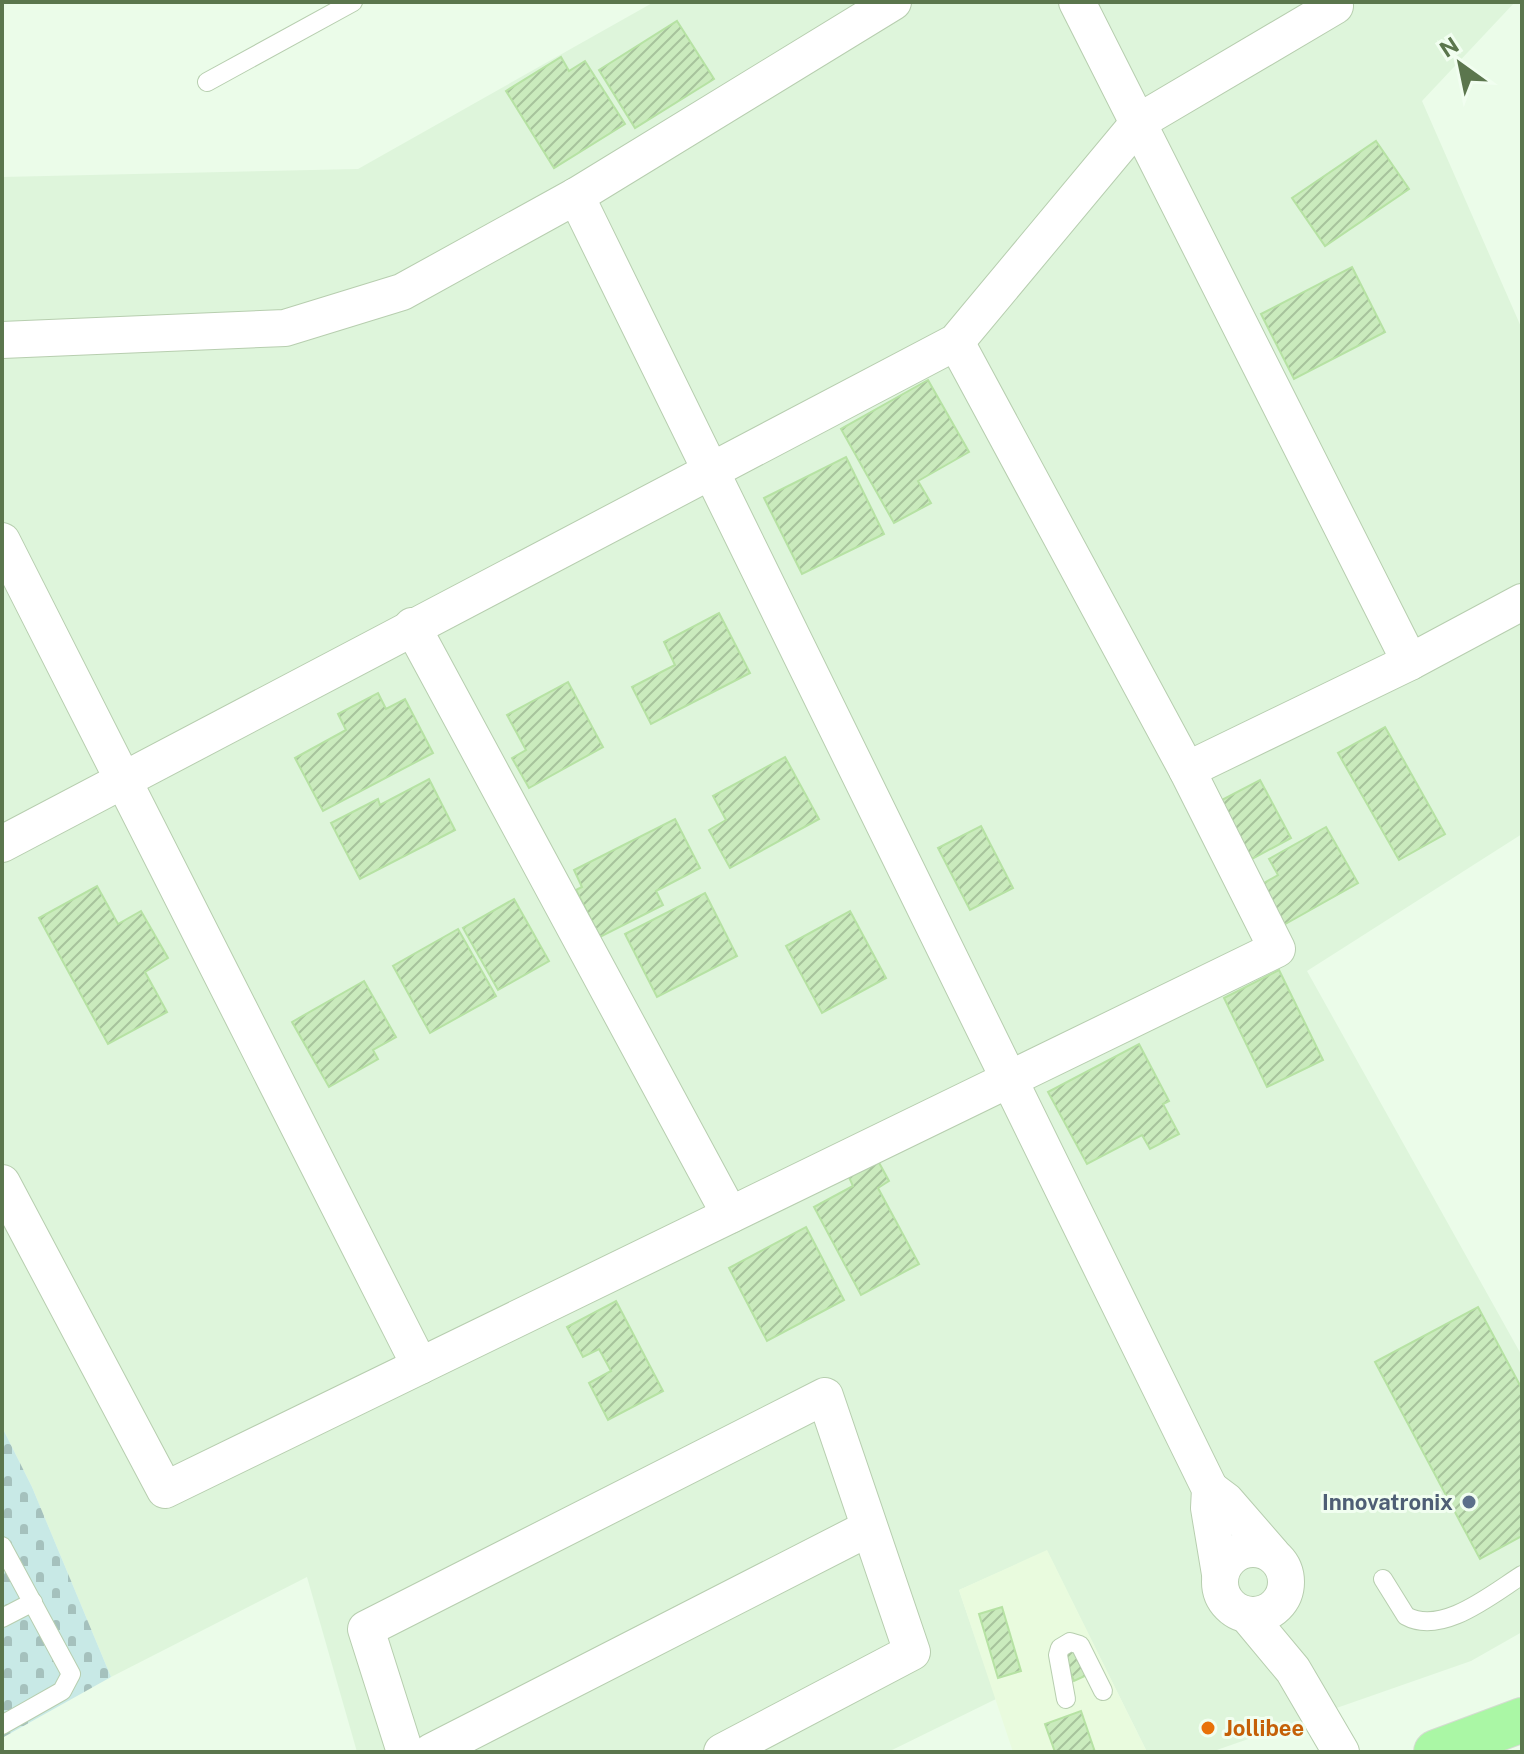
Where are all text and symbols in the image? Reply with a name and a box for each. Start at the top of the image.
north arrow [1420,24,1500,104]
text: N [1435,32,1463,63]
place label: Innovatronix [1322,1489,1453,1515]
marker: Innovatronix [1460,1493,1478,1511]
place label: Jollibee [1224,1715,1304,1741]
marker: Jollibee [1199,1719,1217,1737]

